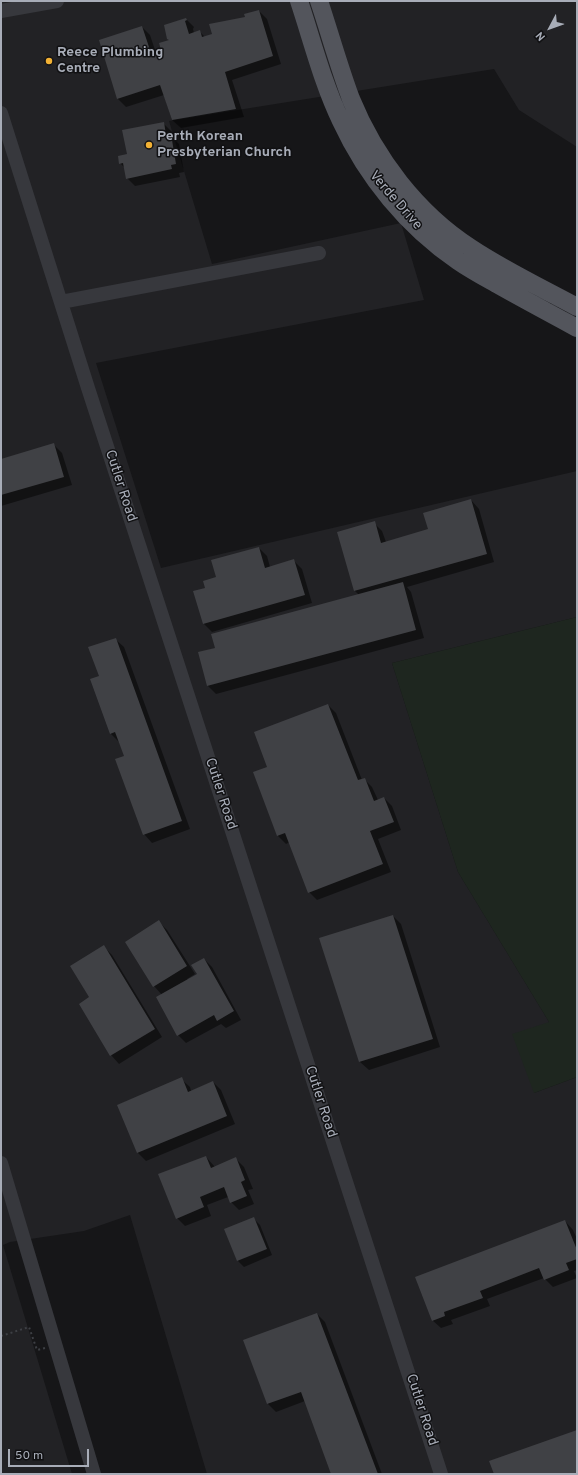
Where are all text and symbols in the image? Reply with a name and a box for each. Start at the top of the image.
north arrow [530,8,570,48]
text: N [533,28,549,43]
place label: Reece Plumbing Centre [57,45,163,78]
marker: Reece Plumbing Centre [44,56,54,66]
place label: Perth Korean Presbyterian Church [157,129,291,162]
marker: Perth Korean Presbyterian Church [144,140,154,150]
street label: Verde Drive [365,168,425,234]
street label: Cutler Road [101,448,139,524]
street label: Cutler Road [201,756,239,832]
street label: Cutler Road [301,1064,339,1140]
street label: Cutler Road [402,1372,440,1448]
scale bar [10,1441,91,1467]
text: 50 m [15,1448,43,1464]

